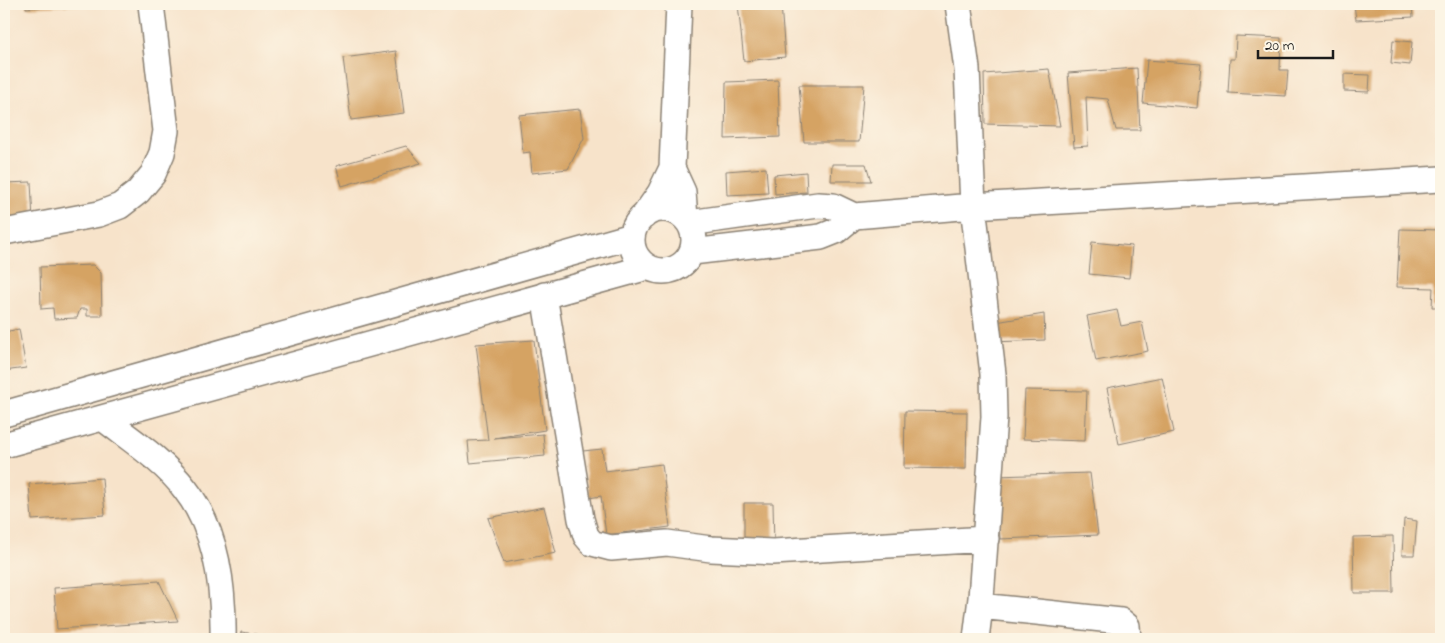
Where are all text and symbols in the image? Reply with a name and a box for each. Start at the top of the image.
scale bar [1258,28,1332,60]
text: 20 m [1265,35,1295,57]

